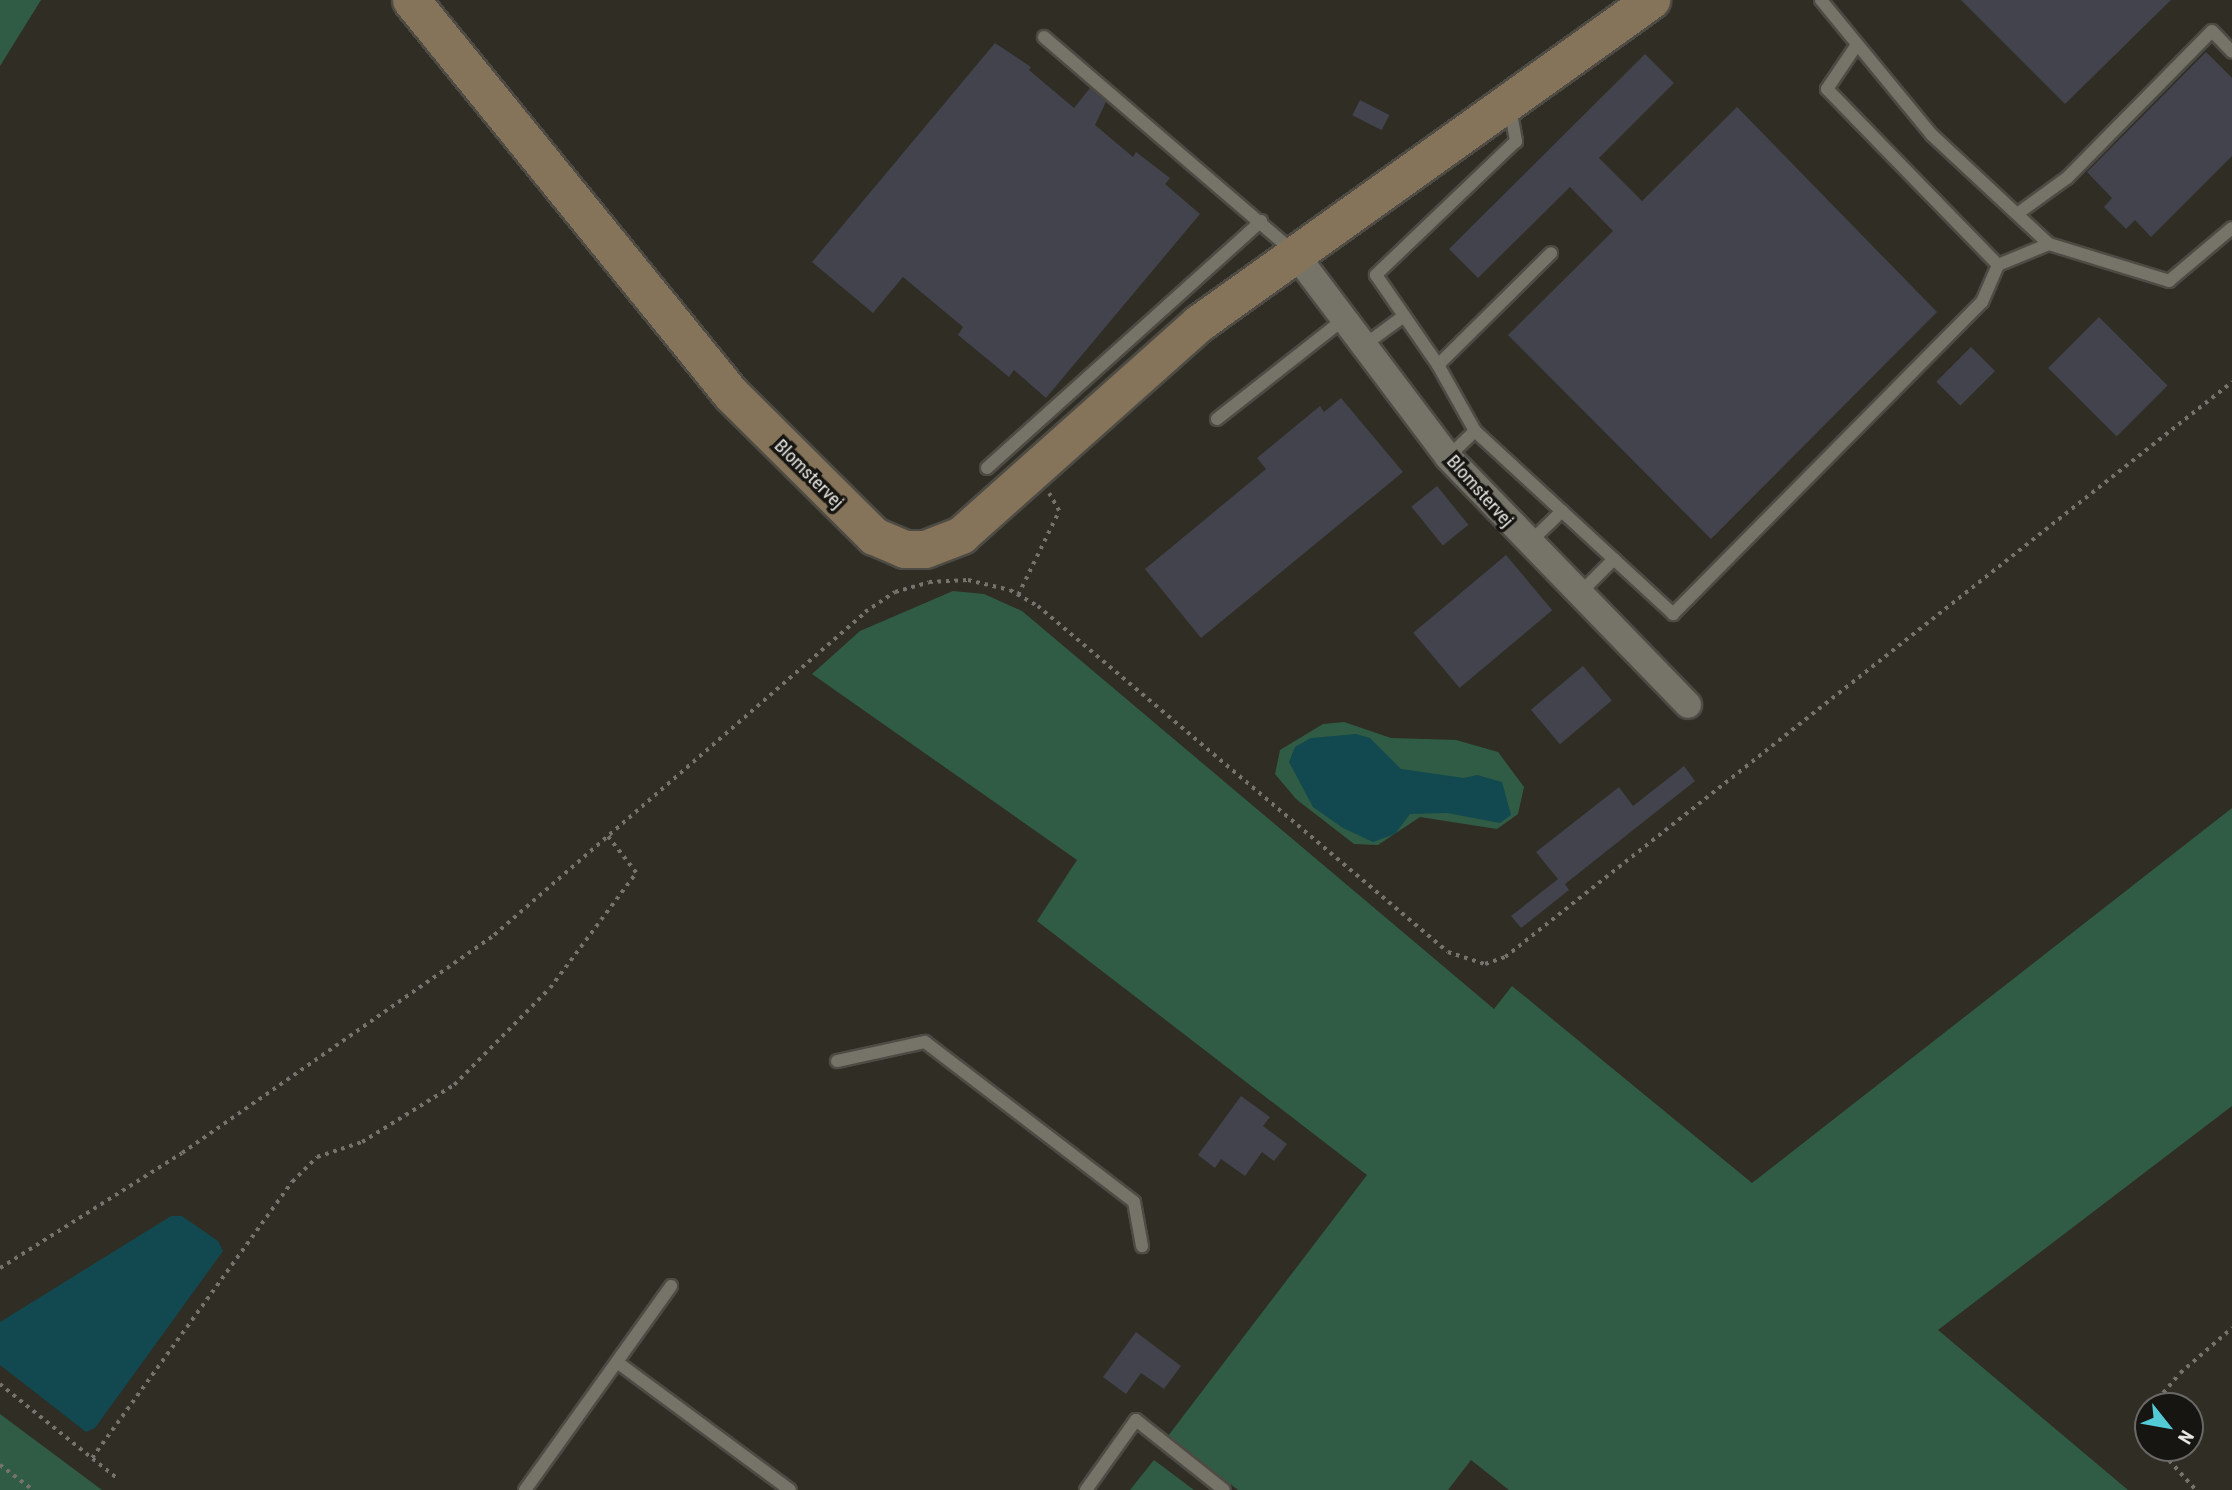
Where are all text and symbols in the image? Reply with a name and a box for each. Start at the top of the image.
street label: Blomstervej [770,435,848,513]
street label: Blomstervej [1442,450,1518,532]
north arrow [2134,1392,2204,1462]
text: N [2173,1426,2199,1448]

